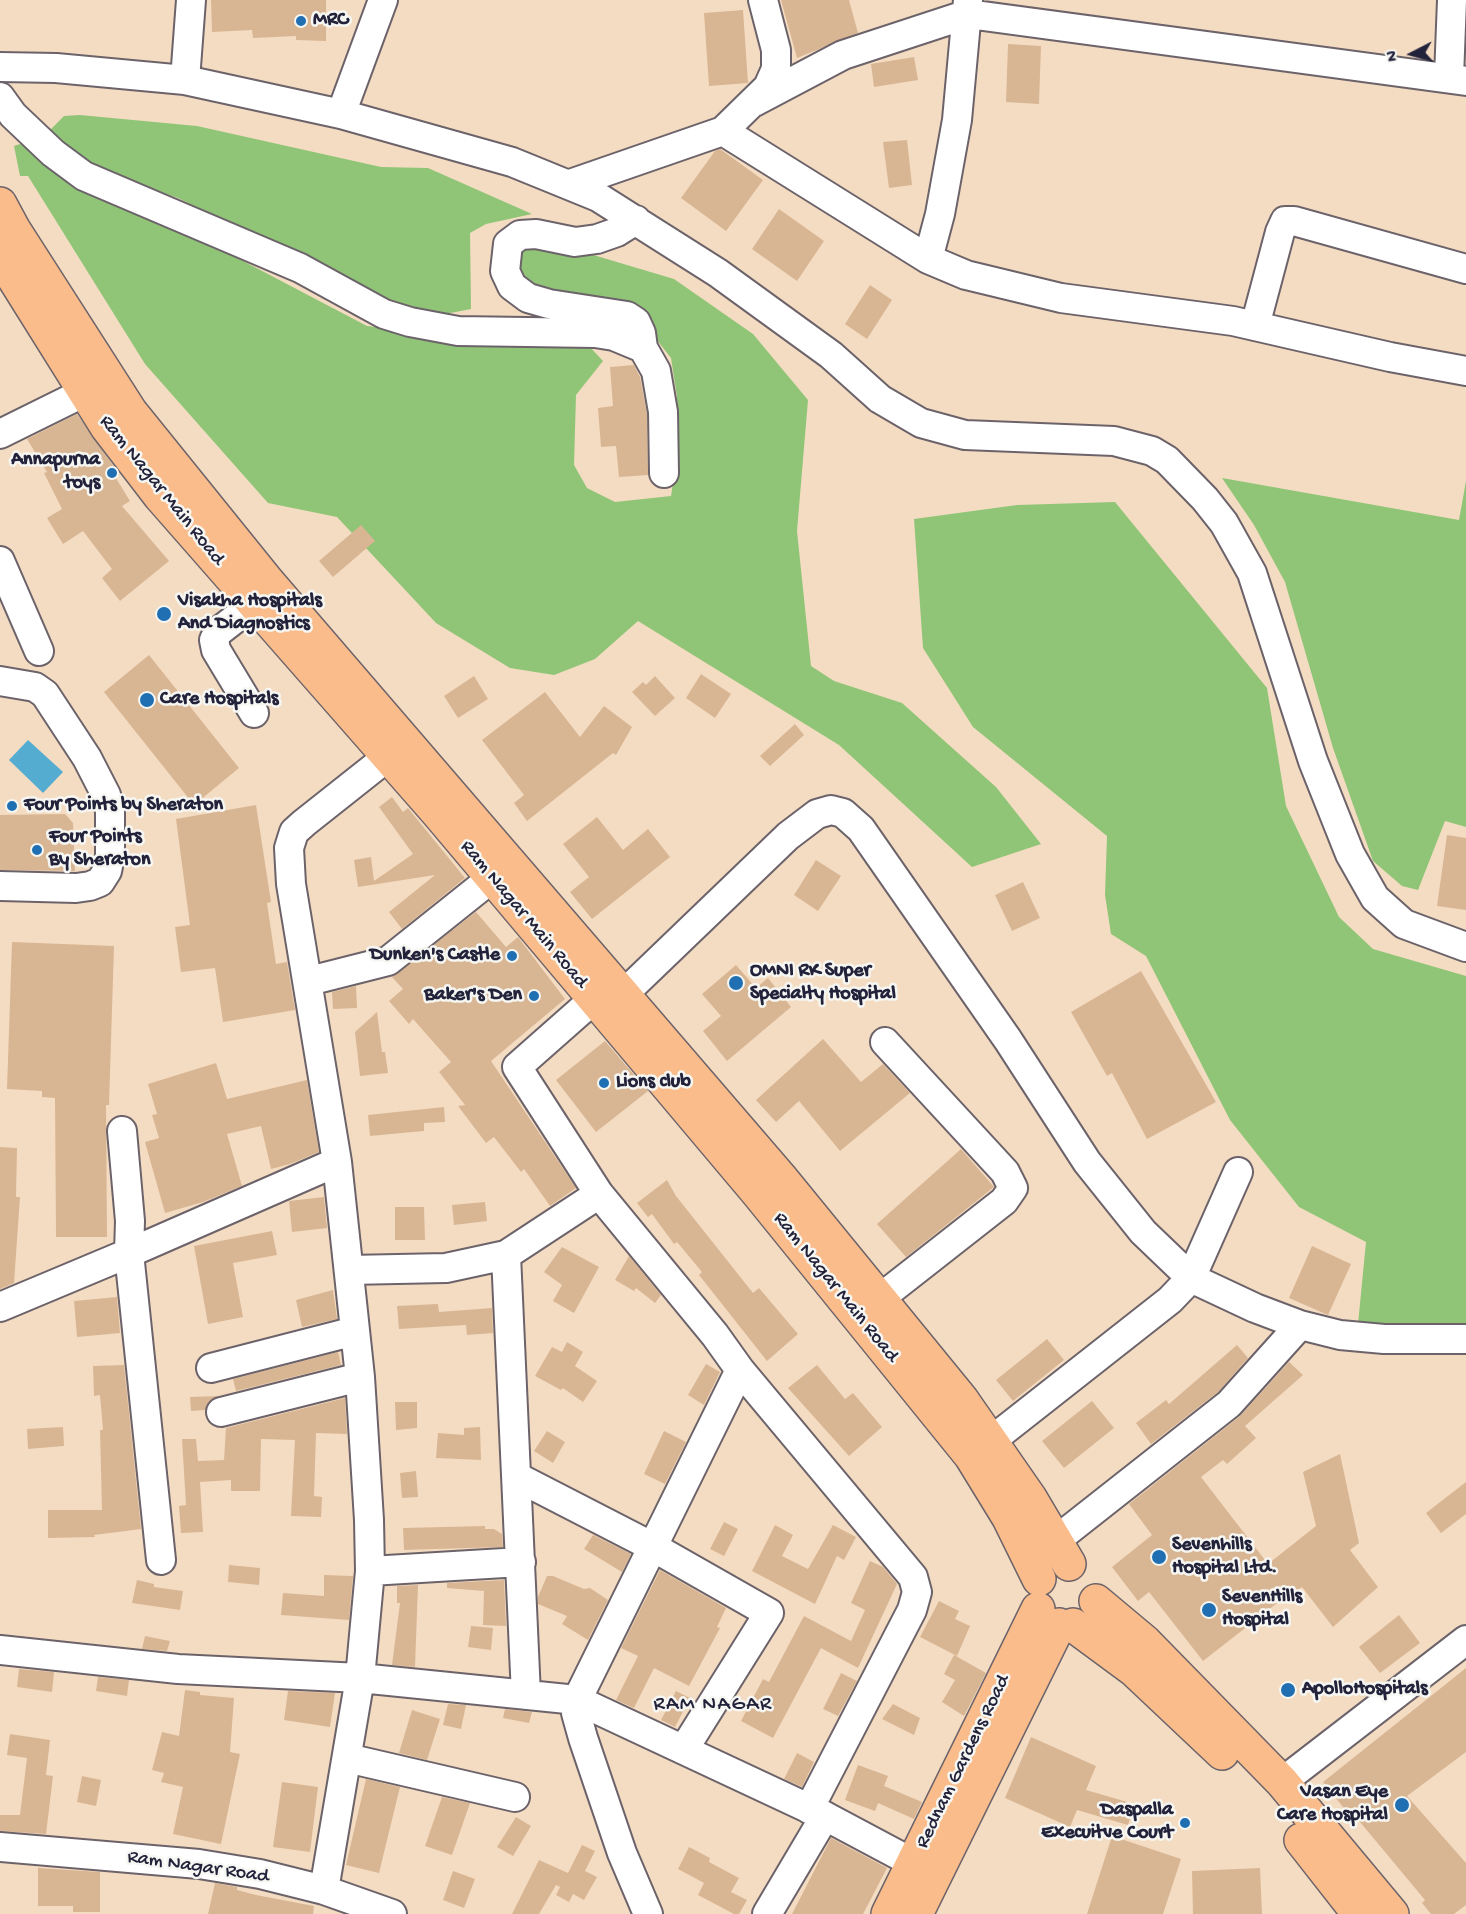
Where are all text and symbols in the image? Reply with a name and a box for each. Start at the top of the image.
place label: MRC [313,9,348,33]
marker: MRC [294,14,308,28]
north arrow [1382,24,1442,84]
text: N [1384,50,1404,62]
street label: Ram Nagar Main Road [93,411,229,571]
place label: Annapurna toys [11,449,100,496]
marker: Annapurna toys [105,466,119,480]
place label: Visakha Hospitals And Diagnostics [178,590,322,637]
marker: Visakha Hospitals And Diagnostics [155,605,173,623]
place label: Care Hospitals [160,688,278,712]
marker: Care Hospitals [138,691,156,709]
place label: Four Points by Sheraton [24,794,223,818]
marker: Four Points by Sheraton [5,799,19,813]
place label: Four Points By Sheraton [49,826,150,873]
street label: Ram Nagar Main Road [454,836,592,994]
marker: Four Points By Sheraton [30,843,44,857]
place label: Dunken's Castle [370,944,500,968]
marker: Dunken's Castle [505,949,519,963]
place label: OMNI RK Super Specialty Hospital [750,960,896,1007]
marker: OMNI RK Super Specialty Hospital [727,974,745,992]
place label: Baker's Den [424,984,522,1008]
marker: Baker's Den [527,989,541,1003]
place label: Lions club [616,1071,691,1095]
marker: Lions club [597,1076,611,1090]
street label: Ram Nagar Main Road [767,1208,903,1368]
place label: Sevenhills Hospital Ltd. [1172,1534,1277,1581]
marker: Sevenhills Hospital Ltd. [1150,1548,1168,1566]
place label: SevenHills Hospital [1222,1586,1302,1633]
marker: SevenHills Hospital [1200,1601,1218,1619]
street label: Rednam Gardens Road [912,1671,1016,1853]
place label: ApolloHospitals [1302,1678,1428,1702]
marker: ApolloHospitals [1279,1681,1297,1699]
district label: RAM NAGAR [653,1693,773,1719]
place label: Vasan Eye Care Hospital [1277,1781,1388,1828]
marker: Vasan Eye Care Hospital [1393,1796,1411,1814]
place label: Daspalla Execuitve Court [1041,1799,1173,1846]
marker: Daspalla Execuitve Court [1178,1816,1192,1830]
street label: Ram Nagar Road [126,1846,270,1890]

